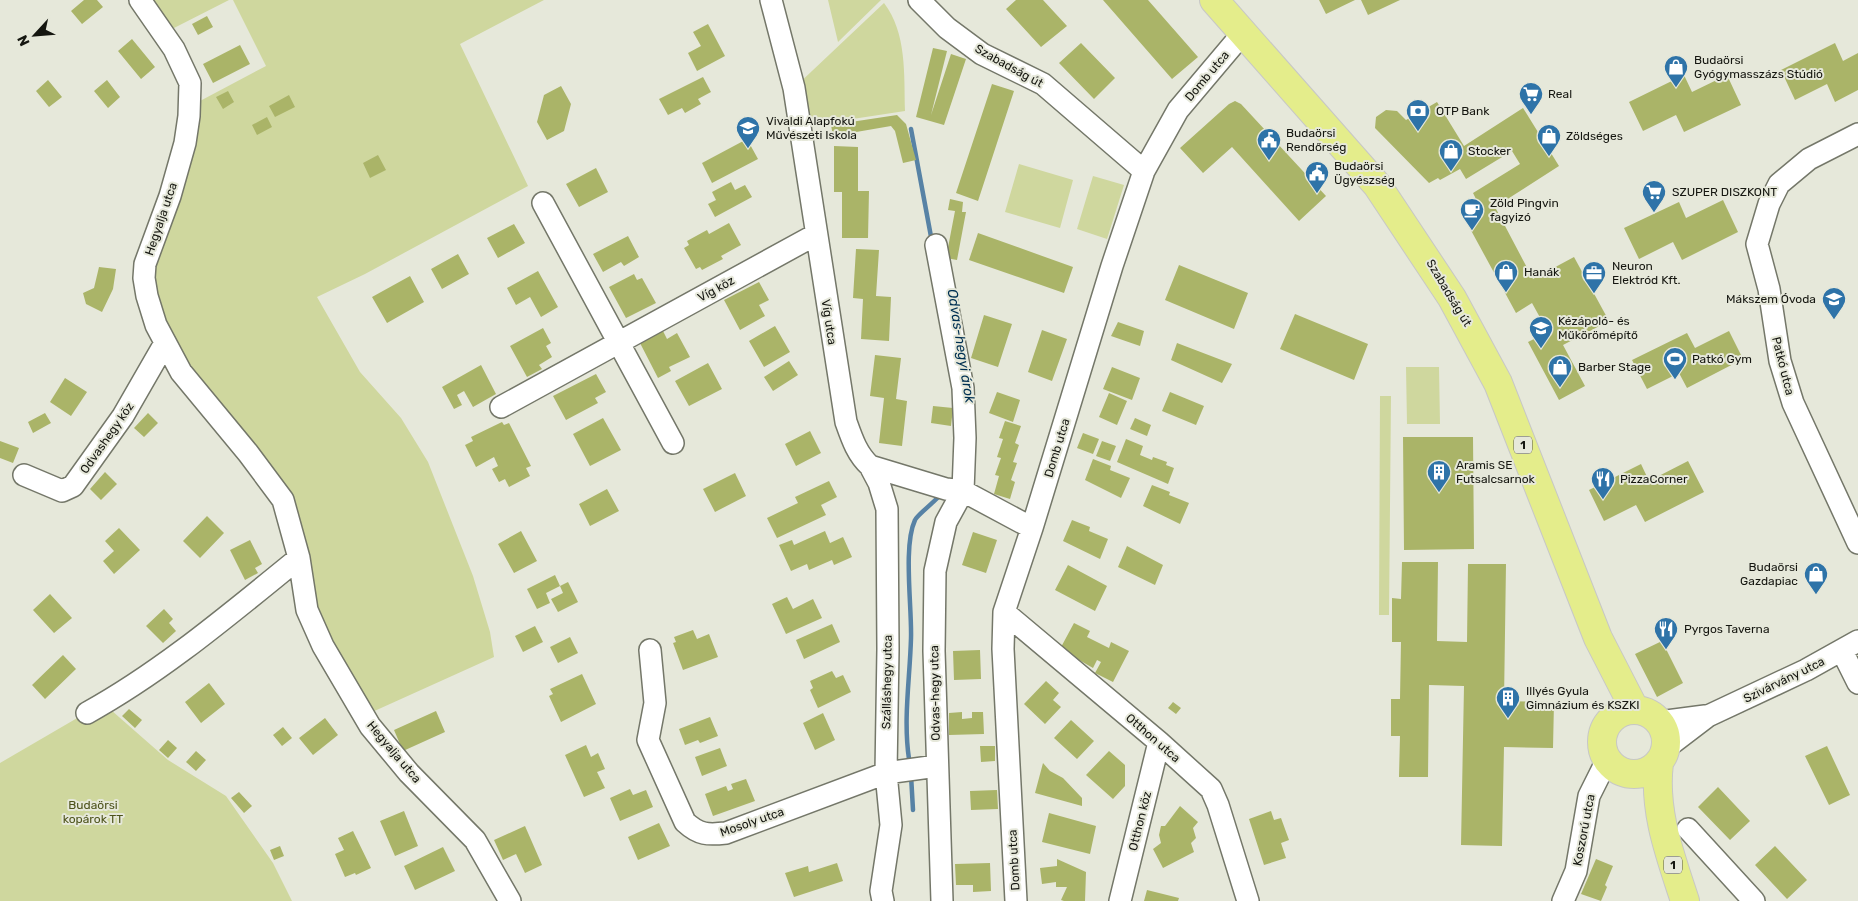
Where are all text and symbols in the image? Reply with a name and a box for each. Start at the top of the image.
north arrow [10,10,60,60]
text: N [14,32,34,49]
street label: Szabadság út [972,41,1046,91]
street label: Domb utca [1182,48,1232,104]
place label: Budaörsi Gyógymasszázs Stúdió [1694,53,1823,81]
shop icon: Budaörsi Gyógymasszázs Stúdió [1663,54,1689,88]
supermarket icon: Real [1518,81,1544,115]
place label: Real [1548,87,1572,101]
bank icon: OTP Bank [1405,98,1431,132]
place label: OTP Bank [1436,104,1490,118]
place label: Vivaldi Alapfokú Művészeti Iskola [766,114,857,142]
school or university icon: Vivaldi Alapfokú Művészeti Iskola [735,115,761,149]
shop icon: Zöldséges [1536,123,1562,157]
place label: Budaörsi Rendőrség [1286,126,1346,154]
public building icon: Budaörsi Rendőrség [1256,127,1282,161]
place label: Zöldséges [1566,129,1623,143]
shop icon: Stocker [1438,138,1464,172]
place label: Stocker [1468,144,1511,158]
place label: Budaörsi Ügyészség [1334,159,1395,187]
public building icon: Budaörsi Ügyészség [1304,160,1330,194]
supermarket icon: SZUPER DISZKONT [1641,179,1667,213]
street label: Hegyalja utca [142,181,180,257]
place label: SZUPER DISZKONT [1672,185,1777,199]
place label: Zöld Pingvin fagyizó [1490,196,1559,224]
cafe icon: Zöld Pingvin fagyizó [1459,197,1485,231]
street label: Szabadság út [1423,257,1475,329]
shop icon: Hanák [1493,259,1519,293]
place label: Neuron Elektród Kft. [1612,259,1681,287]
office icon: Neuron Elektród Kft. [1581,260,1607,294]
place label: Hanák [1524,265,1560,279]
street label: Víg köz [695,273,737,305]
school or university icon: Mákszem Óvoda [1821,286,1847,320]
water label: Odvas-hegyi árok [944,288,979,405]
place label: Mákszem Óvoda [1726,292,1816,306]
street label: Víg utca [818,298,840,346]
place label: Kézápoló- és Műkörömépítő [1558,314,1638,342]
school or university icon: Kézápoló- és Műkörömépítő [1528,315,1554,349]
street label: Patkó utca [1769,335,1797,397]
sports icon: Patkó Gym [1662,346,1688,380]
place label: Patkó Gym [1692,352,1752,366]
shop icon: Barber Stage [1547,354,1573,388]
place label: Barber Stage [1578,360,1651,374]
street label: Odvashegy köz [77,400,137,476]
street label: Domb utca [1041,417,1073,479]
road number: 1 [1514,436,1532,454]
place label: Aramis SE Futsalcsarnok [1456,458,1536,486]
building icon: Aramis SE Futsalcsarnok [1426,459,1452,493]
restaurant icon: PizzaCorner [1590,466,1616,500]
place label: PizzaCorner [1620,472,1688,486]
place label: Budaörsi Gazdapiac [1740,560,1798,588]
shop icon: Budaörsi Gazdapiac [1803,561,1829,595]
restaurant icon: Pyrgos Taverna [1653,616,1679,650]
place label: Pyrgos Taverna [1684,622,1770,636]
street label: Szálláshegy utca [879,635,895,729]
street label: Odvas-hegy utca [927,645,943,741]
street label: Szivárvány utca [1741,654,1827,706]
place label: Illyés Gyula Gimnázium és KSZKI [1526,684,1639,712]
building icon: Illyés Gyula Gimnázium és KSZKI [1495,685,1521,719]
street label: Otthon utca [1123,711,1183,765]
street label: Hegyalja utca [364,718,424,786]
street label: Otthon köz [1126,790,1154,852]
street label: Koszorú utca [1570,793,1598,867]
park label: Budaörsi kopárok TT [63,798,123,826]
street label: Mosoly utca [718,805,786,839]
street label: Domb utca [1005,829,1023,891]
road number: 1 [1664,856,1682,874]

